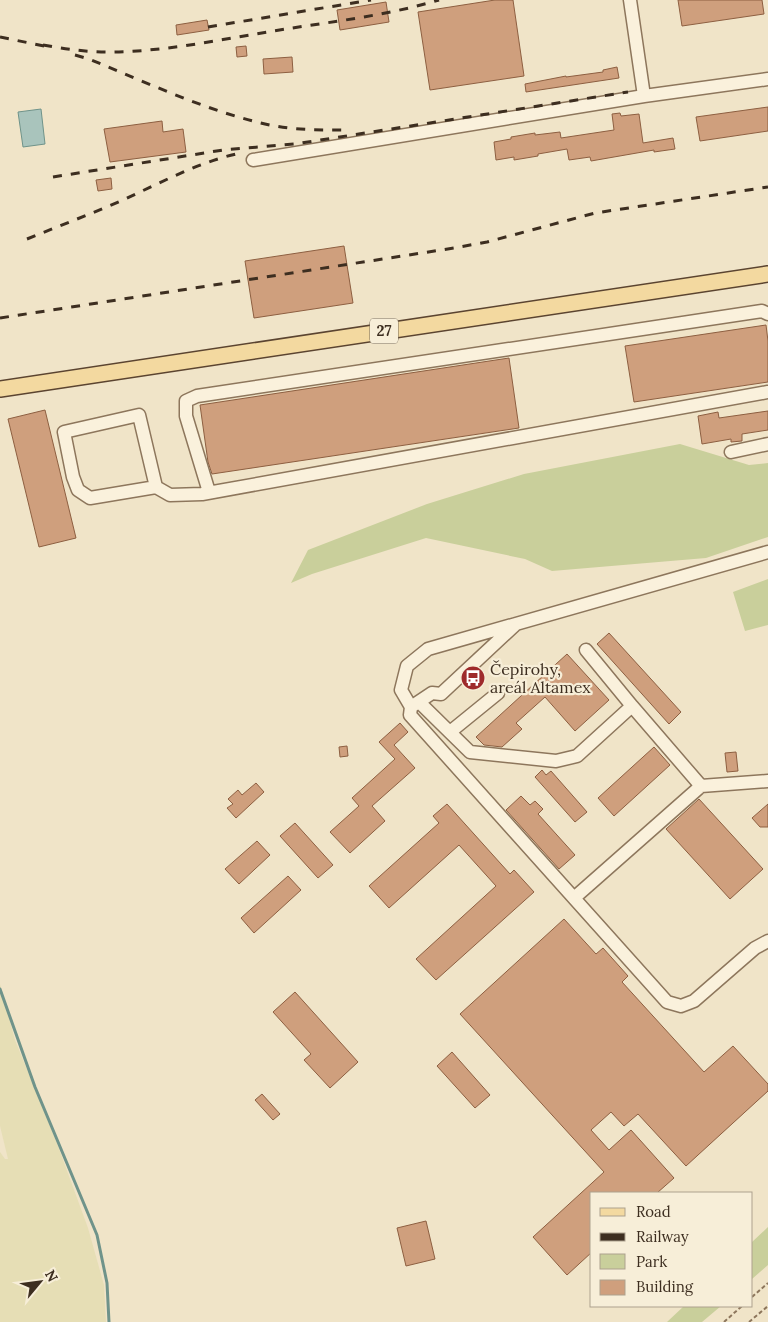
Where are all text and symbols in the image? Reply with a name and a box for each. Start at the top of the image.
road number: 27 [370,318,398,344]
place label: Čepirohy, areál Altamex [490,659,591,697]
bus stop icon: Čepirohy, areál Altamex [460,665,486,691]
legend [590,1192,753,1307]
text: Road [636,1202,671,1221]
text: Railway [636,1227,689,1246]
text: Park [636,1252,667,1271]
north arrow [15,1257,65,1307]
text: N [41,1267,62,1285]
text: Building [636,1277,694,1296]

